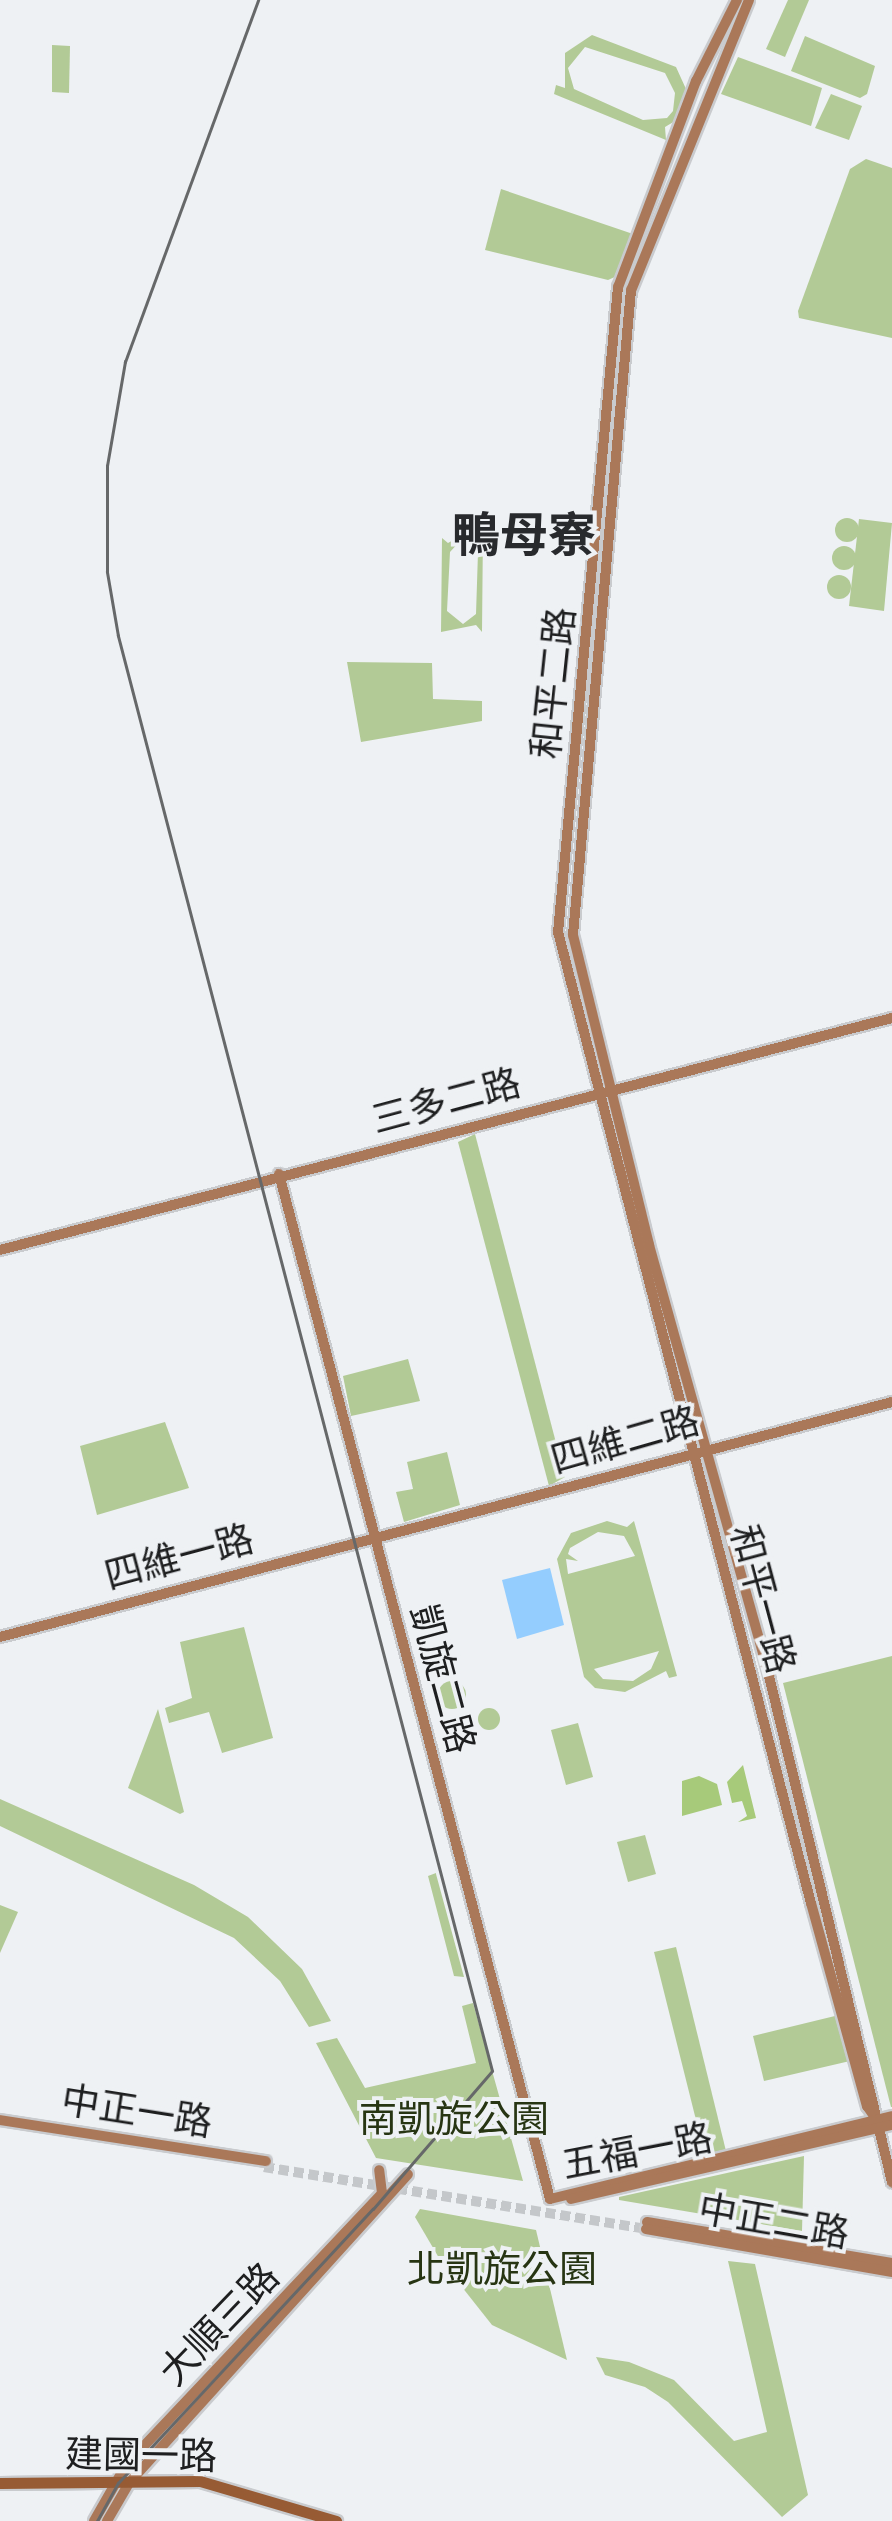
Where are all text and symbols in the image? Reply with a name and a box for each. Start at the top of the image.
district label: 鴨母寮 [452,507,596,565]
street label: 和平二路 [522,605,584,761]
street label: 三多二路 [367,1059,525,1143]
street label: 四維二路 [546,1397,704,1483]
street label: 四維一路 [100,1515,258,1599]
street label: 和平一路 [721,1520,805,1678]
street label: 凱旋二路 [401,1600,485,1758]
street label: 中正一路 [58,2077,216,2145]
park label: 南凱旋公園 [359,2096,549,2142]
street label: 五福一路 [558,2114,716,2188]
street label: 中正二路 [695,2185,853,2257]
park label: 北凱旋公園 [407,2246,597,2292]
street label: 大順三路 [150,2253,288,2395]
street label: 建國一路 [65,2431,217,2479]

